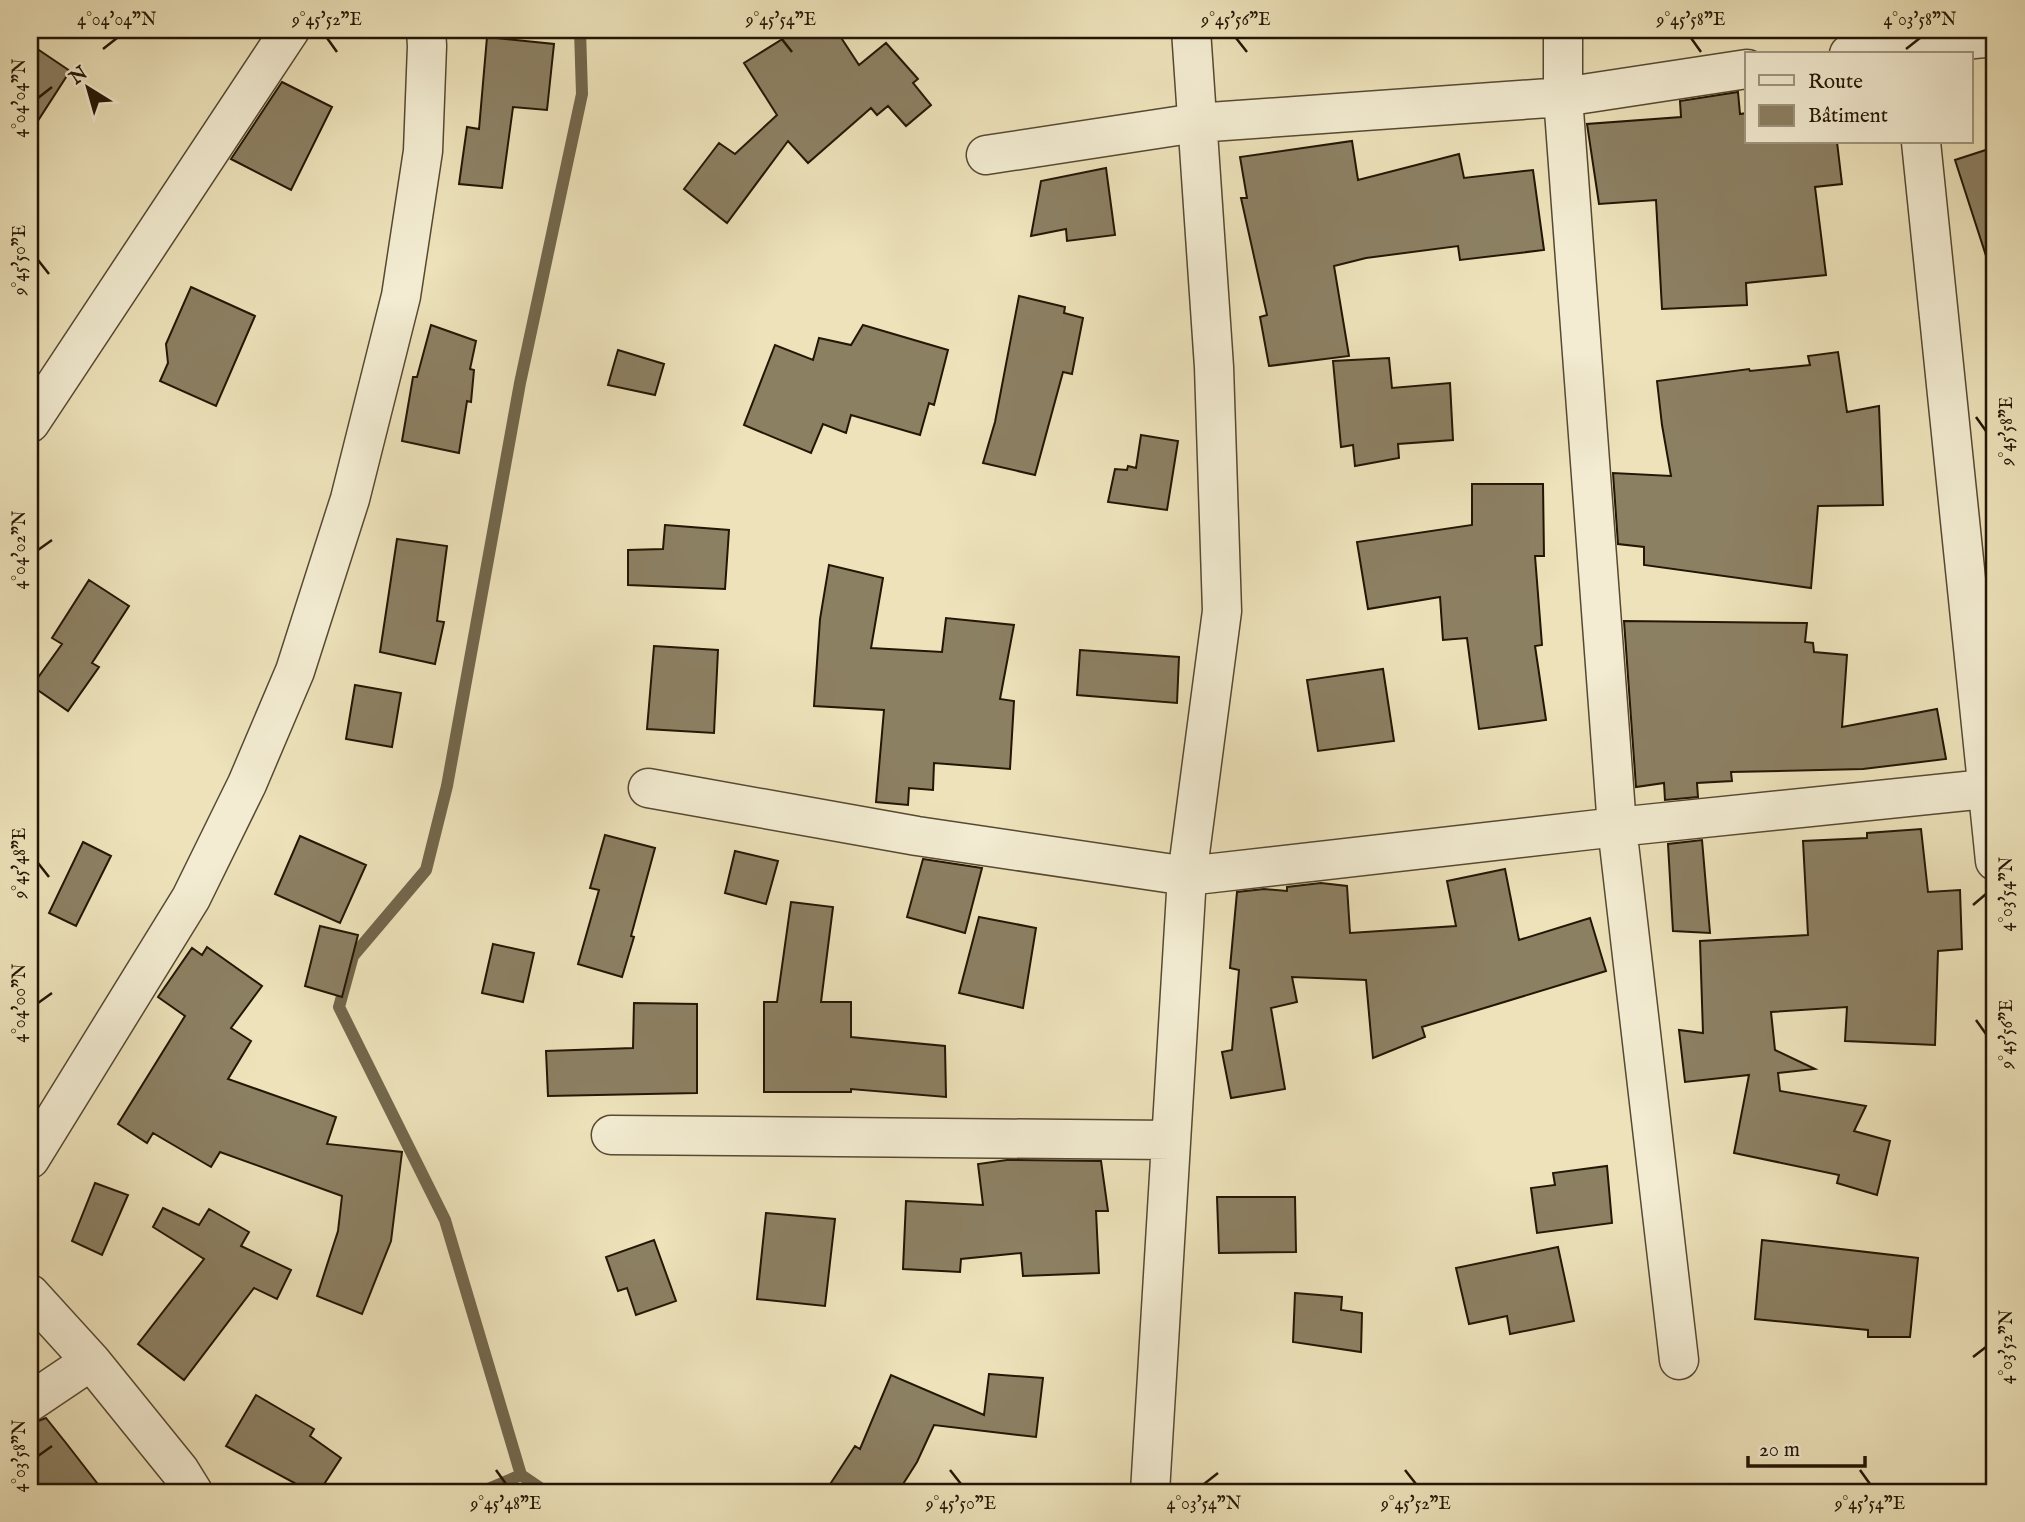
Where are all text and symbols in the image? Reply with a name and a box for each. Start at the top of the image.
text: 4°04'04"N [77,9,157,32]
text: 9°45'52"E [291,9,362,32]
text: 9°45'54"E [745,9,816,32]
text: 9°45'56"E [1200,9,1271,32]
text: 9°45'58"E [1656,9,1725,32]
text: 4°03'58"N [1883,9,1957,32]
north arrow [52,52,122,122]
legend [1745,52,1972,144]
text: 4°04'04"N [9,58,32,138]
text: N [64,61,93,91]
text: Route [1808,69,1863,96]
text: Bâtiment [1808,103,1888,130]
text: 9°45'50"E [9,225,32,296]
text: 9°45'58"E [1996,397,2019,466]
text: 4°04'02"N [9,510,32,589]
text: 9°45'48"E [9,827,32,900]
text: 4°03'54"N [1996,856,2019,931]
text: 4°04'00"N [9,963,32,1043]
text: 9°45'56"E [1996,999,2019,1070]
text: 4°03'52"N [1996,1309,2019,1384]
text: 4°03'58"N [9,1419,32,1493]
scale bar [1748,1424,1866,1468]
text: 20 m [1759,1437,1800,1464]
text: 9°45'48"E [469,1493,542,1516]
text: 9°45'50"E [925,1493,996,1516]
text: 4°03'54"N [1167,1493,1242,1516]
text: 9°45'52"E [1380,1493,1451,1516]
text: 9°45'54"E [1834,1493,1905,1516]

